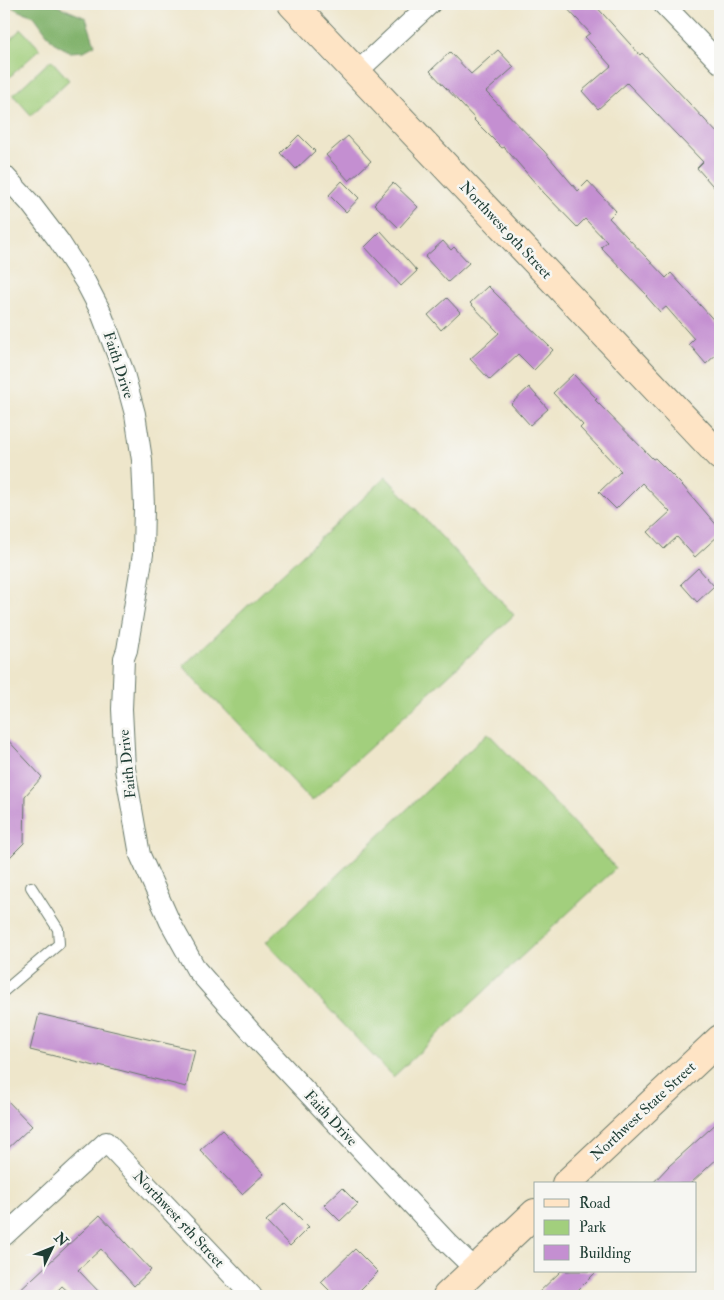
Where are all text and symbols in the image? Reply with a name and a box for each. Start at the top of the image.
street label: Northwest 9th Street [455,178,556,283]
street label: Faith Drive [99,329,138,401]
street label: Faith Drive [114,728,141,799]
street label: Northwest State Street [587,1058,700,1165]
street label: Faith Drive [300,1087,361,1150]
street label: Northwest 5th Street [129,1167,229,1272]
legend [534,1182,696,1272]
text: Road [579,1194,611,1213]
text: Park [579,1218,606,1237]
north arrow [28,1222,78,1272]
text: N [50,1228,72,1250]
text: Building [579,1244,631,1263]

